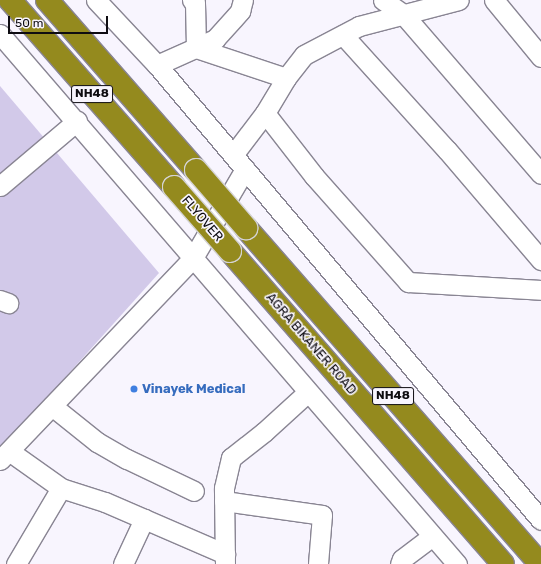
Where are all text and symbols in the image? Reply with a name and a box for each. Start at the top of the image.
scale bar [10,8,110,34]
text: 50 m [15,16,43,30]
road number: NH48 [71,84,113,104]
street label: FLYOVER [178,193,226,245]
street label: AGRA BIKANER ROAD [262,290,360,398]
place label: Vinayek Medical [142,381,245,397]
marker: Vinayek Medical [129,384,139,394]
road number: NH48 [372,386,414,406]

